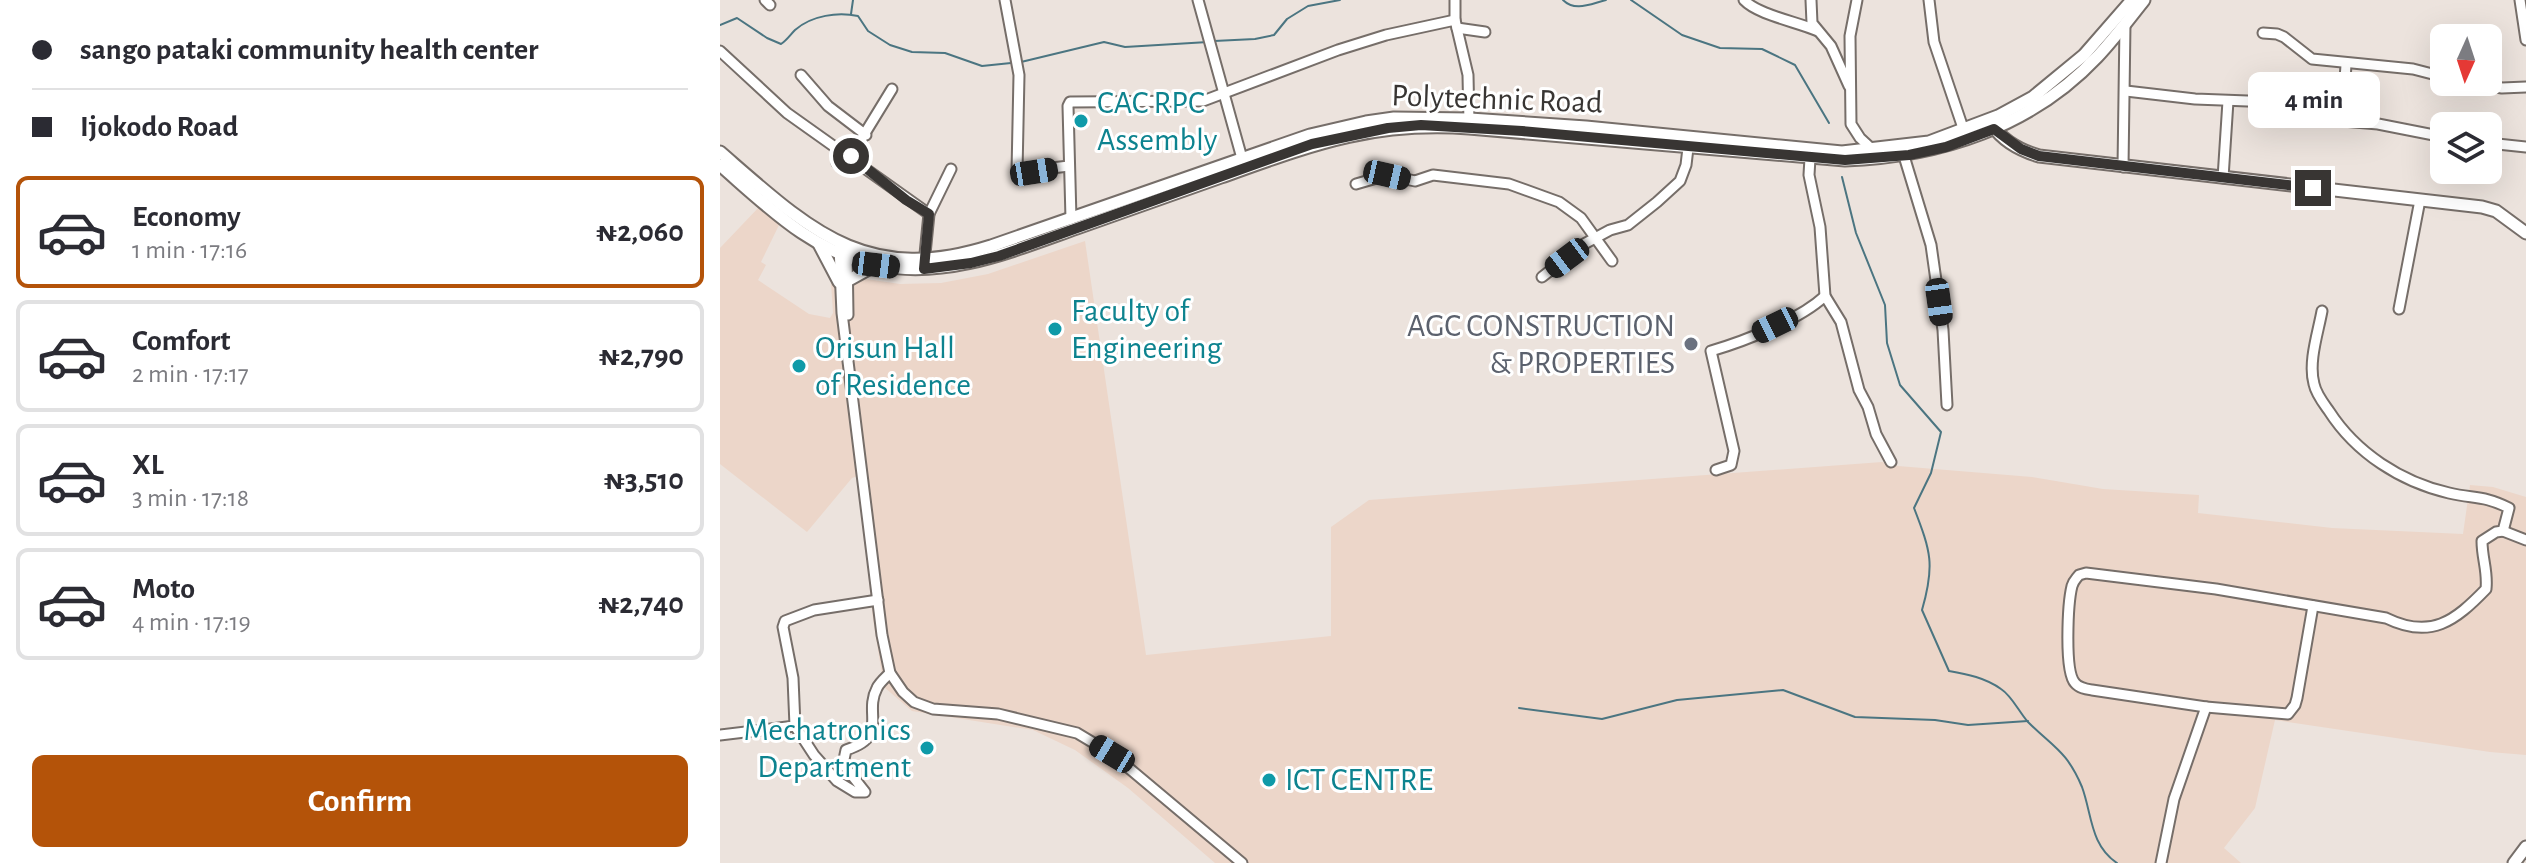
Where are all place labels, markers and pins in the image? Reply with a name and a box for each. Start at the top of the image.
place label: CAC RPC Assembly [1097,87,1218,156]
marker: CAC RPC Assembly [1072,112,1090,130]
place label: Faculty of Engineering [1071,295,1223,364]
place label: AGC CONSTRUCTION & PROPERTIES [1407,310,1675,379]
marker: Faculty of Engineering [1046,320,1064,338]
place label: Orisun Hall of Residence [815,332,971,401]
marker: AGC CONSTRUCTION & PROPERTIES [1682,335,1700,353]
marker: Orisun Hall of Residence [790,357,808,375]
place label: Mechatronics Department [744,714,911,783]
marker: Mechatronics Department [918,739,936,757]
place label: ICT CENTRE [1285,764,1433,796]
marker: ICT CENTRE [1260,771,1278,789]

